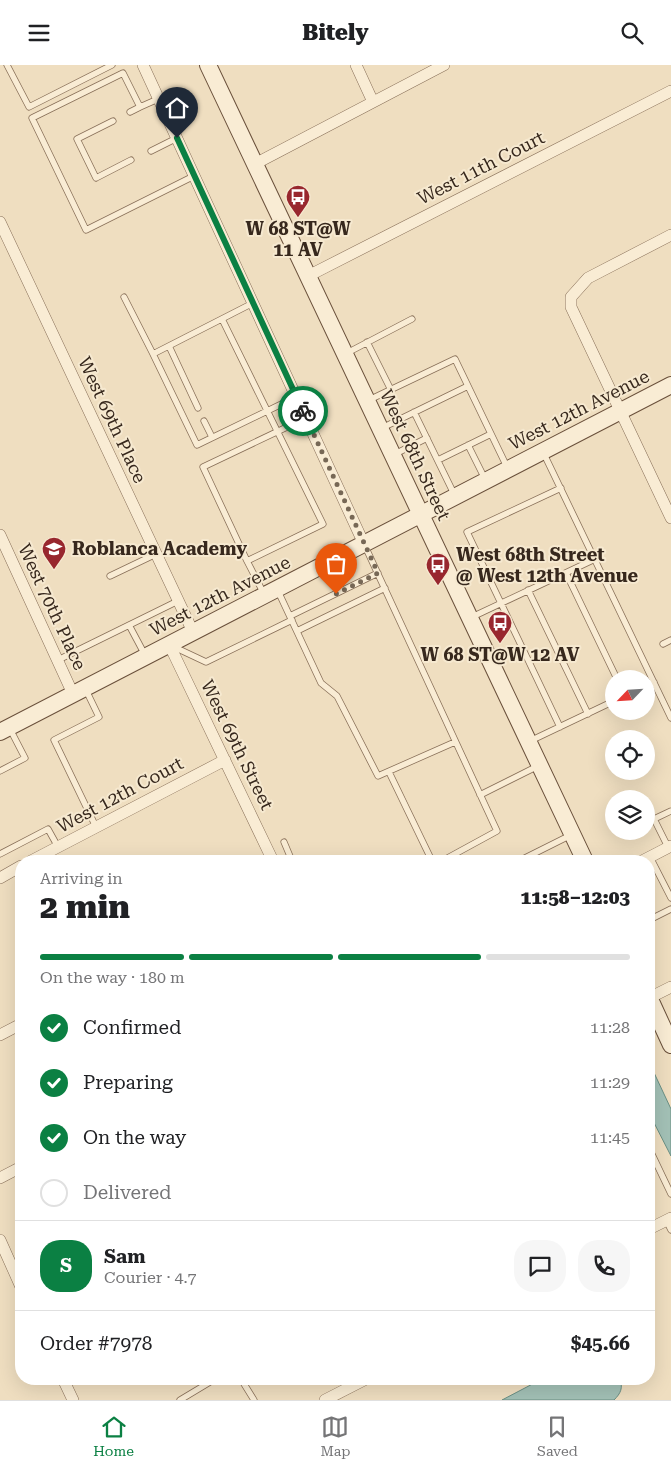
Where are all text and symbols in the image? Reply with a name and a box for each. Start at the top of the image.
icon: menu [25,19,53,47]
icon: search [618,19,646,47]
text: Bitely [302,20,369,45]
pin [156,87,198,138]
icon: home [163,94,191,122]
street label: West 11th Court [414,126,548,209]
bus stop icon: W 68 ST@W 11 AV [285,184,311,218]
place label: W 68 ST@W 11 AV [245,218,351,260]
street label: West 69th Place [74,353,151,486]
street label: West 12th Avenue [505,365,653,454]
courier [278,386,328,436]
street label: West 68th Street [376,386,455,524]
icon: bike [289,397,317,425]
school or university icon: Roblanca Academy [41,536,67,570]
place label: Roblanca Academy [72,538,247,559]
street label: West 70th Place [14,540,91,673]
pin [315,543,357,594]
place label: West 68th Street @ West 12th Avenue [456,544,639,586]
icon: bag [322,550,350,578]
street label: West 12th Avenue [146,551,294,640]
bus stop icon: West 68th Street @ West 12th Avenue [425,552,451,586]
bus stop icon: W 68 ST@W 12 AV [487,610,513,644]
place label: W 68 ST@W 12 AV [420,644,580,665]
north arrow [605,670,655,720]
map controls [605,670,655,840]
street label: West 69th Street [197,676,278,813]
button: locate [605,730,655,780]
street label: West 12th Court [53,752,187,837]
button: layers [605,790,655,840]
text: Arriving in [40,869,123,888]
text: 11:58–12:03 [521,886,630,909]
text: 2 min [40,888,130,926]
text: On the way · 180 m [40,968,185,987]
icon: check [40,1014,68,1042]
text: Confirmed [83,1016,181,1039]
text: 11:28 [590,1018,630,1037]
icon: check [40,1069,68,1097]
text: Preparing [83,1071,173,1094]
text: 11:29 [590,1073,630,1092]
icon: check [40,1124,68,1152]
text: On the way [83,1126,186,1149]
text: 11:45 [590,1128,630,1147]
text: Delivered [83,1181,171,1204]
button: chat [514,1240,566,1292]
button: phone [578,1240,630,1292]
text: Sam [104,1245,146,1268]
text: S [60,1254,72,1277]
text: Courier · 4.7 [104,1268,197,1287]
text: Order #7978 [40,1332,152,1355]
text: $45.66 [571,1332,630,1355]
tab: Home [93,1413,134,1459]
tab: Map [321,1413,350,1459]
tab: Saved [537,1413,578,1459]

